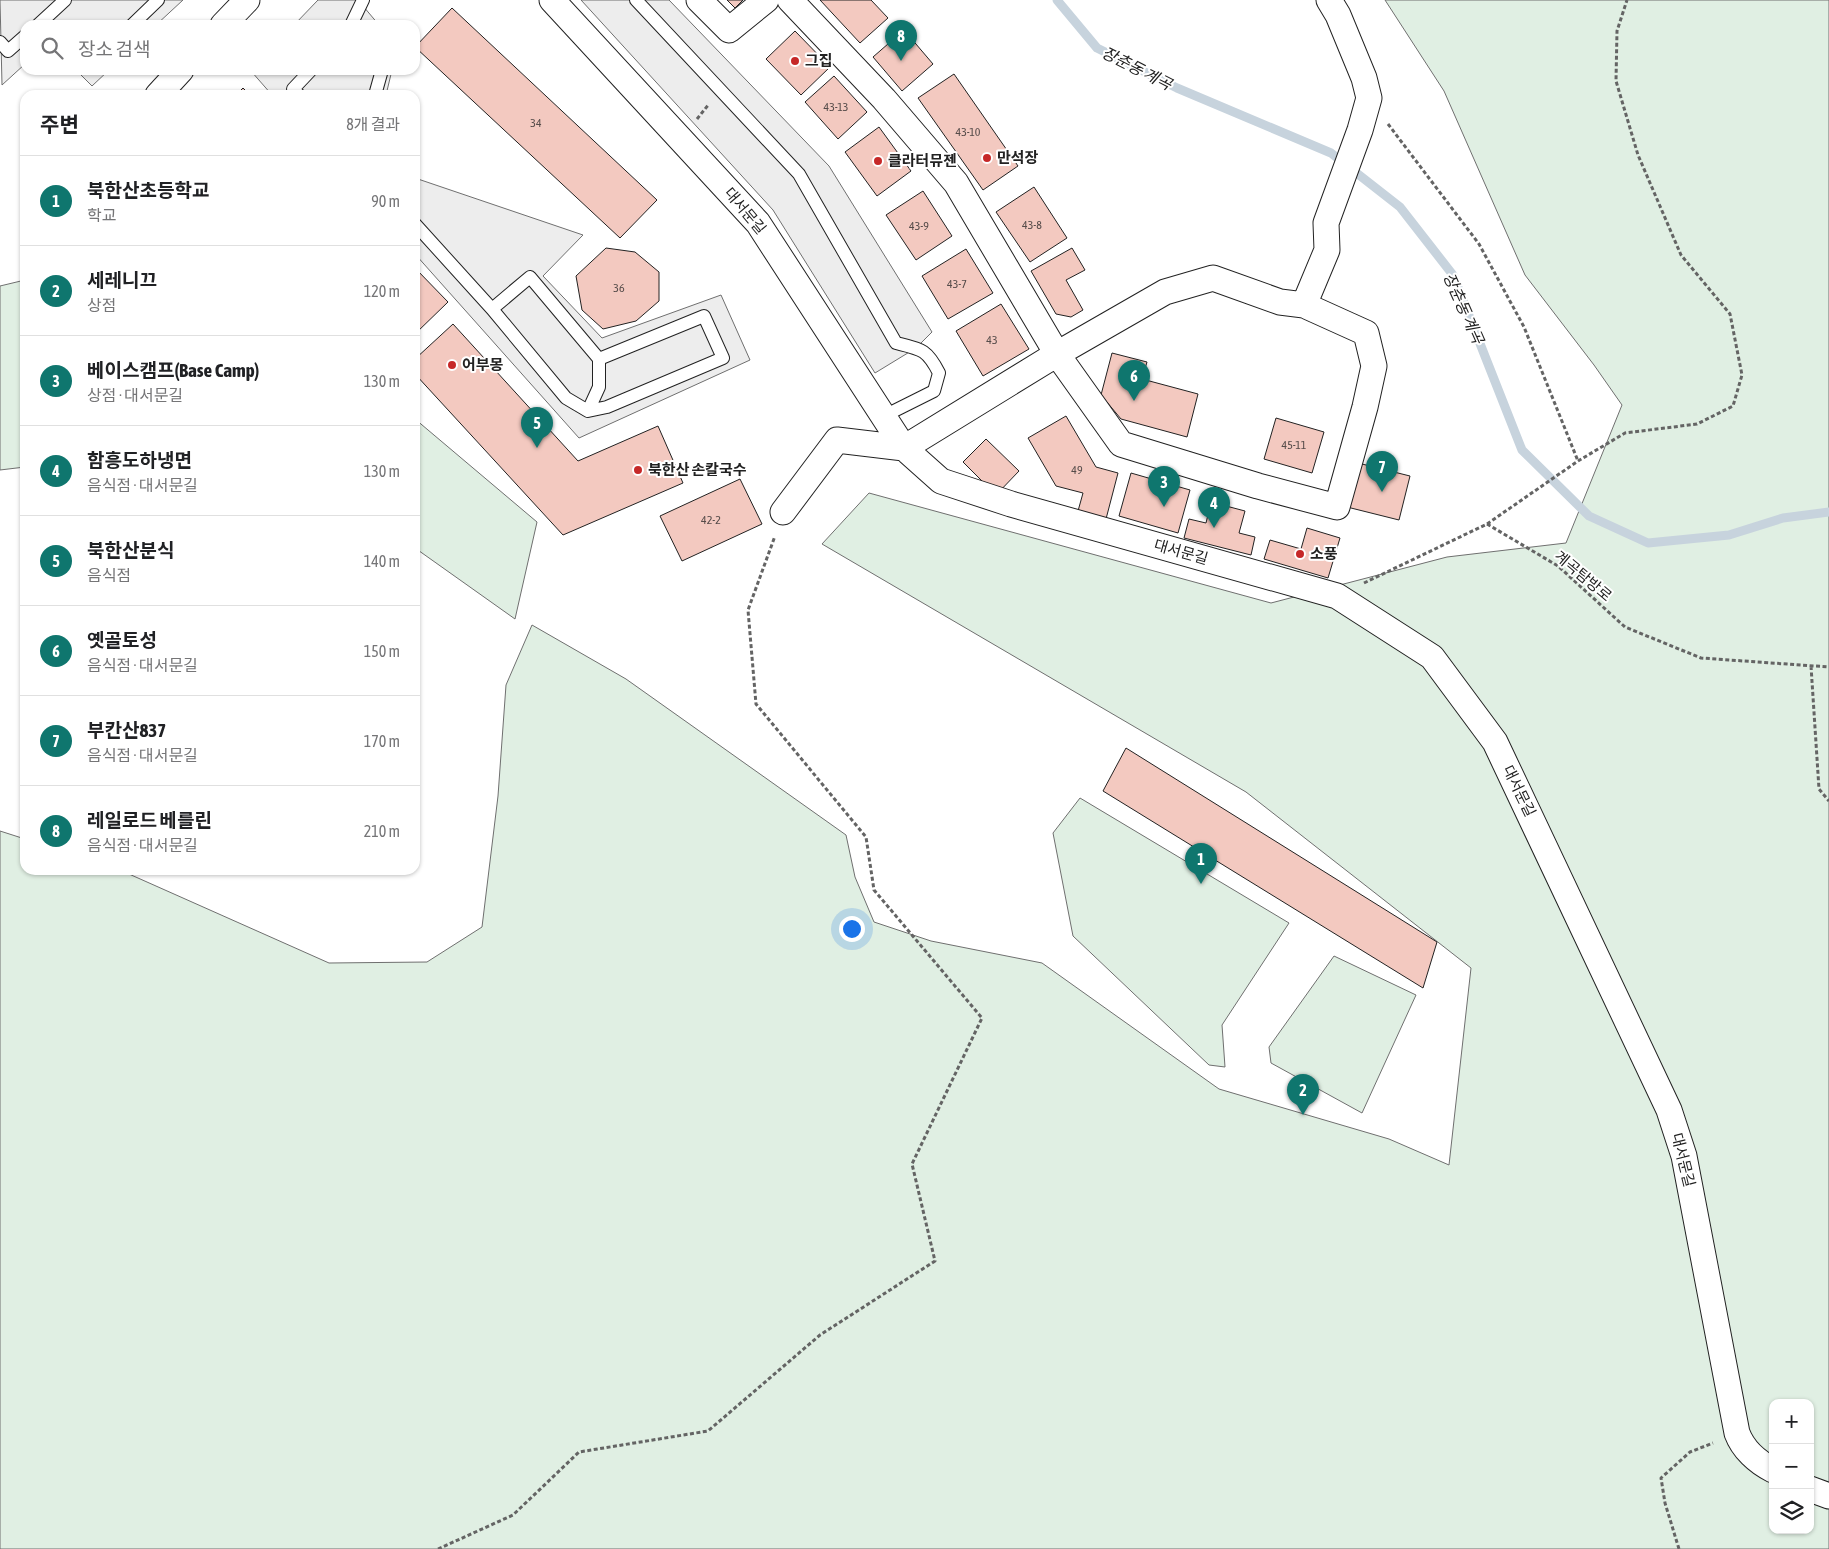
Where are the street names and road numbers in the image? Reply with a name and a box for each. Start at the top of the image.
street label: 대서문길 [721,184,770,237]
street label: 대서문길 [1152,536,1210,567]
street label: 계곡탐방로 [1551,547,1615,604]
street label: 대서문길 [1500,762,1539,819]
street label: 대서문길 [1669,1131,1698,1189]

